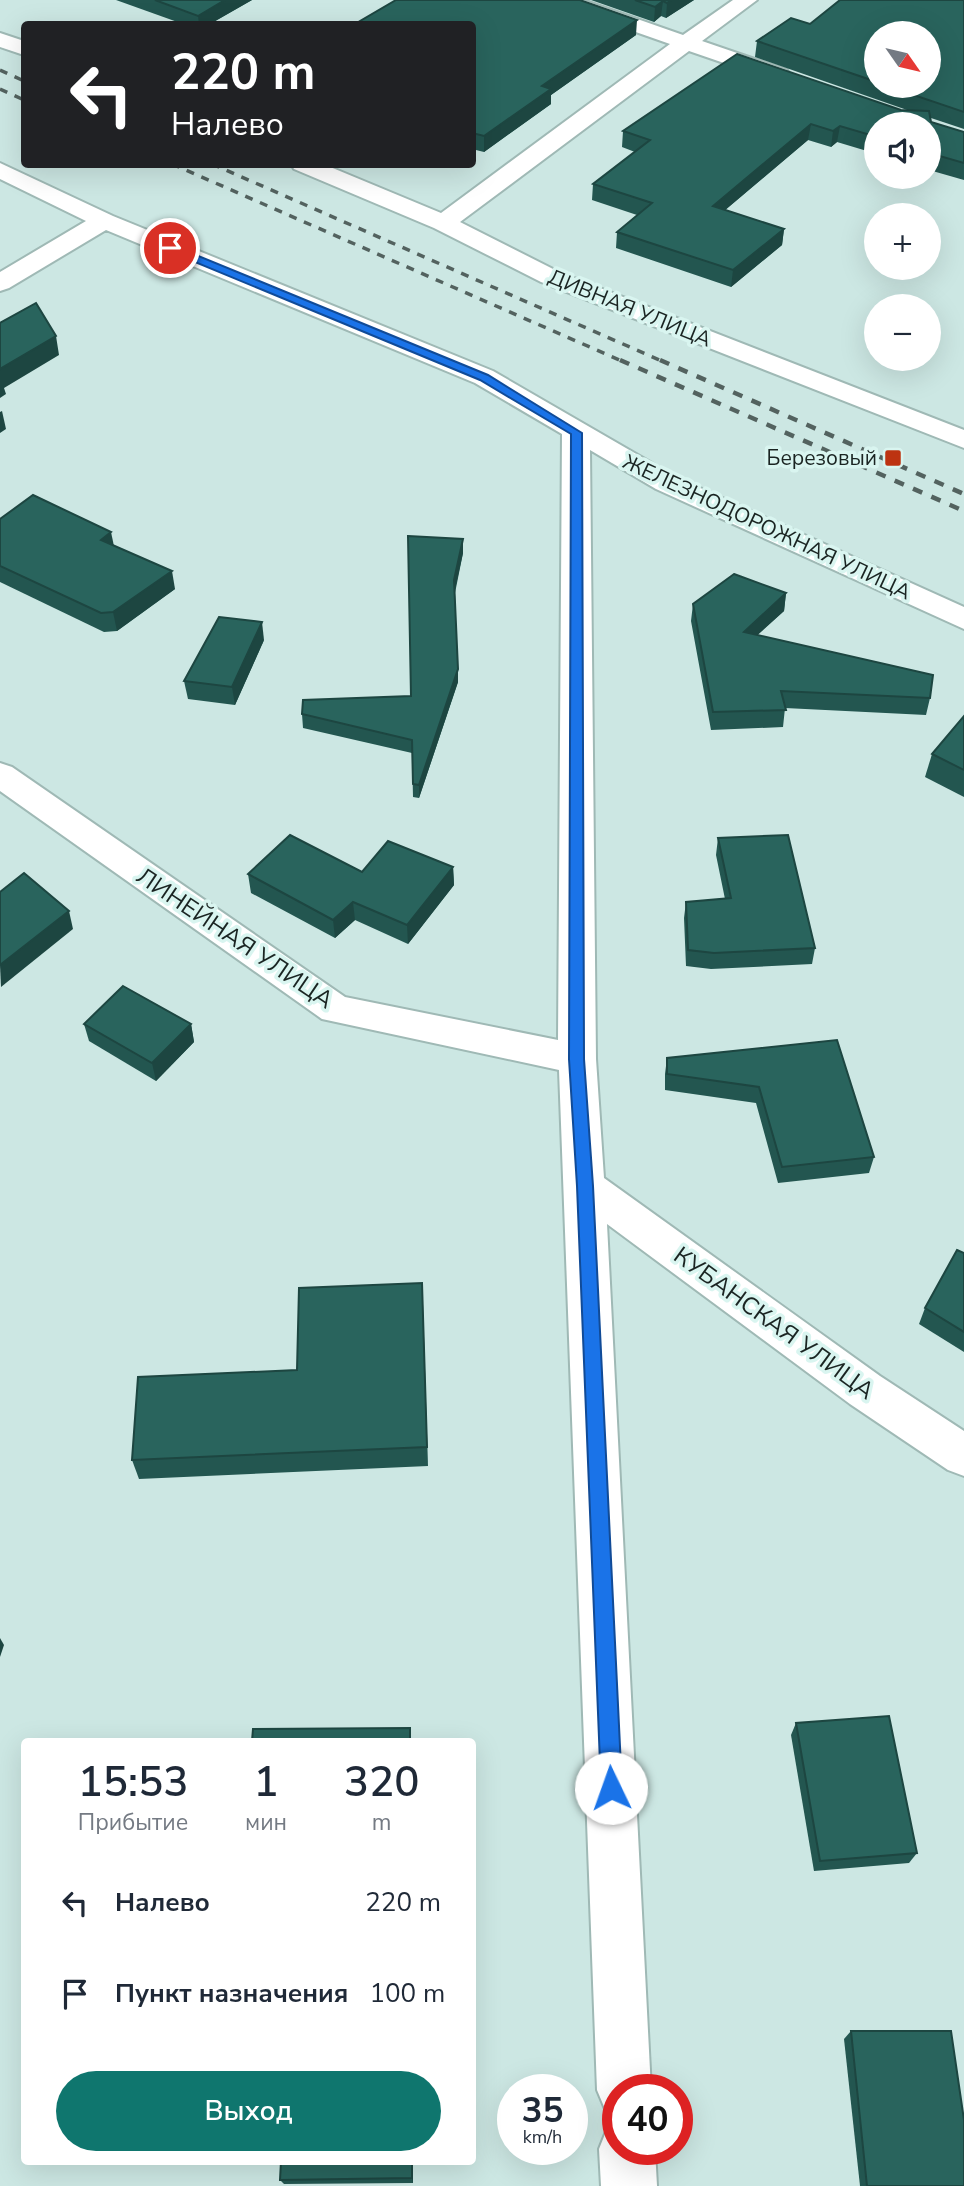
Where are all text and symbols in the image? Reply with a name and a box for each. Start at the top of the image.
north arrow [864,21,942,98]
map controls [864,21,941,371]
text: 220 m [171,39,315,106]
icon: left [56,49,147,140]
text: Налево [171,103,284,146]
button: sound [864,112,941,189]
button: + [864,203,941,280]
pin [140,218,200,278]
icon: arrive [151,229,189,267]
street label: ДИВНАЯ УЛИЦА [544,263,716,353]
button: − [864,294,941,371]
place label: Березовый [767,444,877,472]
street label: ЖЕЛЕЗНОДОРОЖНАЯ УЛИЦА [618,448,916,606]
marker: Березовый [883,448,903,468]
street label: ЛИНЕЙНАЯ УЛИЦА [130,860,340,1016]
street label: КУБАНСКАЯ УЛИЦА [667,1239,881,1407]
position arrow [574,1751,648,1825]
text: 15:53 [78,1754,188,1811]
text: 1 [253,1754,279,1811]
text: 320 [344,1754,419,1811]
text: Прибытие [78,1807,188,1838]
text: мин [245,1807,287,1838]
text: m [372,1807,391,1838]
icon: left [56,1884,94,1922]
text: Налево [115,1885,210,1920]
text: 220 m [365,1885,441,1920]
icon: arrive [56,1975,94,2013]
text: Пункт назначения [115,1976,348,2011]
text: 100 m [369,1976,445,2011]
button: Выход [56,2071,441,2151]
speed limit sign: 40 [602,2074,693,2165]
text: 35 [521,2087,564,2134]
text: km/h [523,2125,562,2149]

